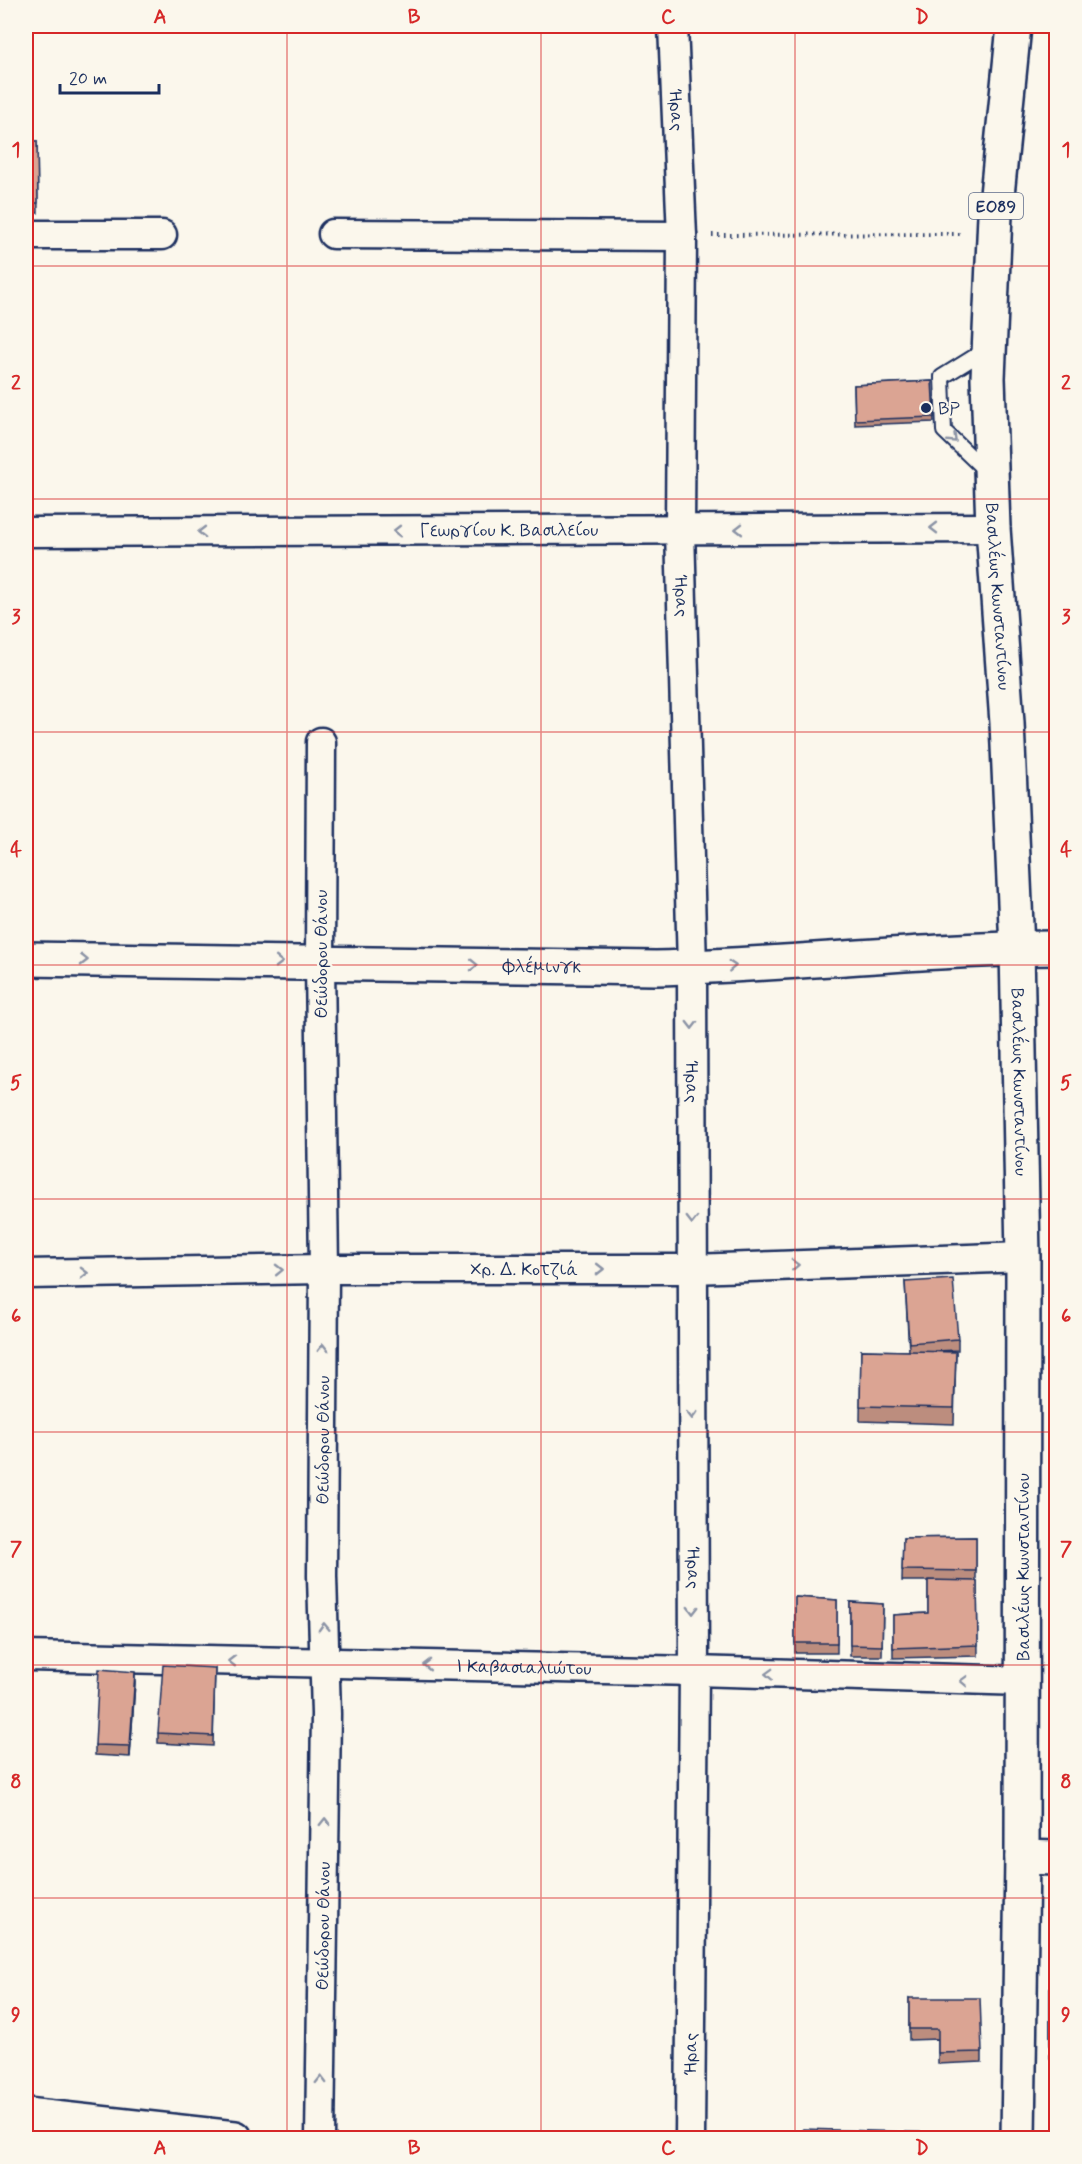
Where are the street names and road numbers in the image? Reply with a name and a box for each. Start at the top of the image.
street label: Ήρας [663,88,688,132]
road number: ΕΟ89 [969,193,1023,219]
street label: Βασιλέως Κωνσταντίνου [979,503,1016,691]
street label: Γεωργίου Κ. Βασιλείου [420,519,598,543]
street label: Ήρας [668,574,693,617]
street label: Θεώδορου Θάνου [310,890,334,1018]
street label: Φλέμινγκ [502,954,581,980]
street label: Βασιλέως Κωνσταντίνου [1005,988,1032,1176]
street label: Ήρας [679,1060,703,1103]
street label: Χρ. Δ. Κοτζιά [470,1258,578,1282]
street label: Θεώδορου Θάνου [311,1376,336,1505]
street label: Βασιλέως Κωνσταντίνου [1011,1473,1036,1661]
street label: Ήρας [681,1546,705,1589]
street label: Ι Καβασιαλιώτου [456,1655,592,1682]
street label: Θεώδορου Θάνου [311,1861,337,1991]
street label: Ήρας [679,2033,703,2075]

